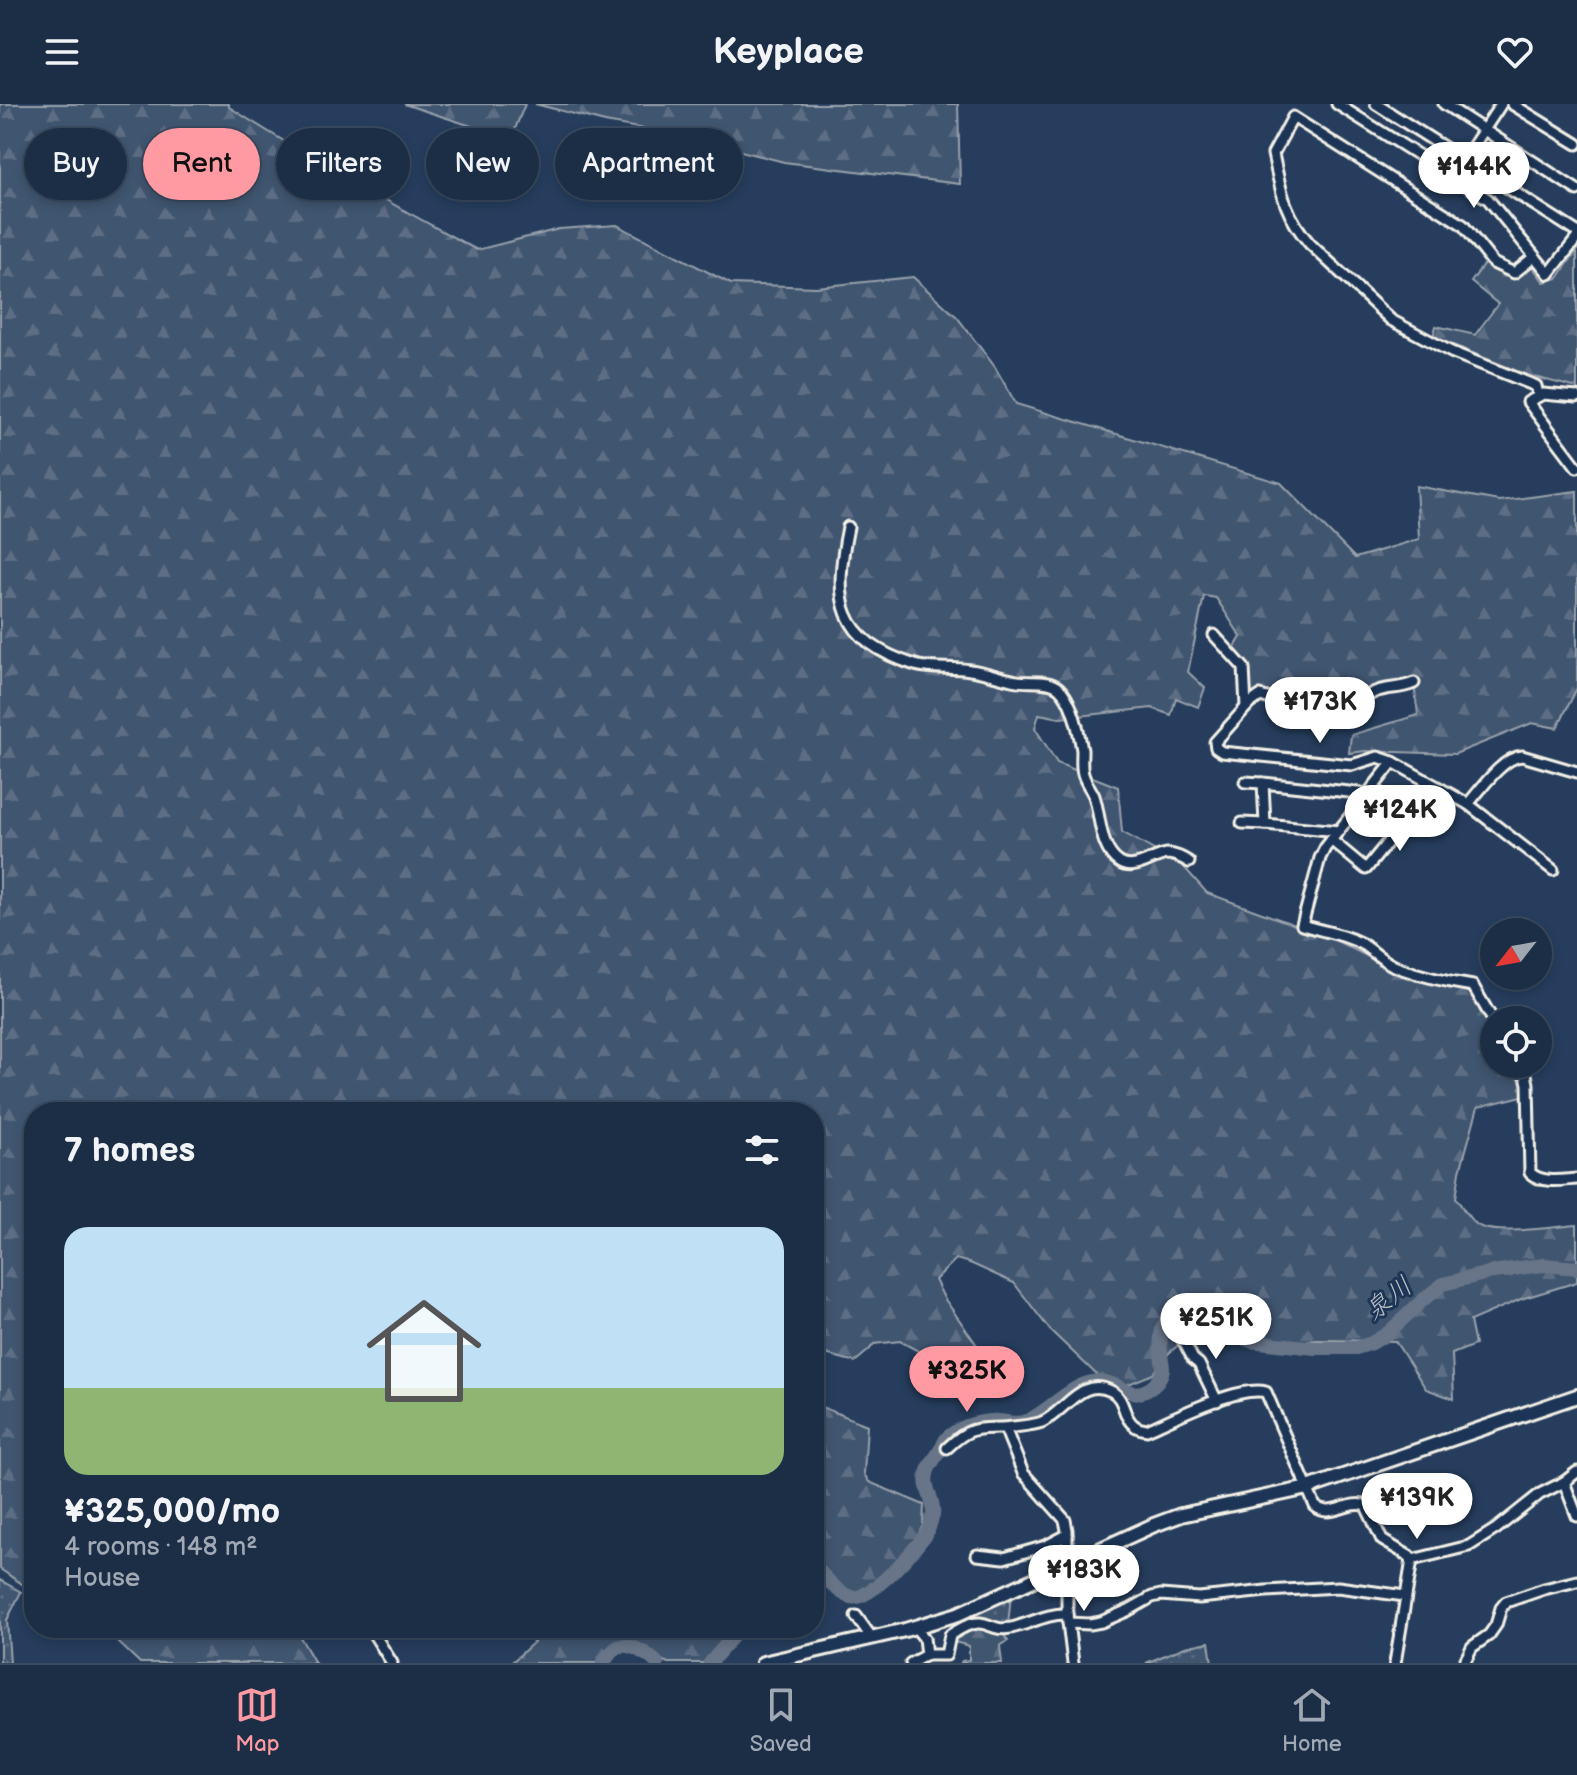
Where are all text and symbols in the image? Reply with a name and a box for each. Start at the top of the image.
icon: menu [40,30,84,74]
icon: heart [1493,30,1537,74]
text: Keyplace [713,31,864,74]
chip: Buy [24,128,127,200]
chip: Rent [143,128,260,200]
chip: Filters [276,128,410,200]
chip: New [426,128,539,200]
chip: Apartment [555,128,743,200]
pin: ¥144K [1418,142,1530,210]
text: ¥144K [1436,152,1512,183]
pin: ¥173K [1264,677,1376,745]
text: ¥173K [1283,687,1357,718]
pin: ¥124K [1344,785,1456,853]
text: ¥124K [1363,795,1437,826]
north arrow [1480,918,1552,990]
map controls [1480,918,1552,1078]
button: locate [1480,1006,1552,1078]
icon: filters [740,1128,784,1172]
text: 7 homes [64,1130,195,1171]
water label: 泉川 [1359,1271,1419,1327]
icon: home [352,1279,496,1423]
pin: ¥251K [1160,1293,1272,1361]
text: ¥251K [1178,1303,1254,1334]
pin: ¥325K [911,1346,1023,1414]
text: ¥325K [927,1356,1007,1387]
pin: ¥139K [1361,1473,1473,1541]
text: ¥139K [1379,1483,1455,1514]
text: ¥325,000/mo [64,1491,280,1532]
text: 4 rooms · 148 m² [64,1532,257,1563]
pin: ¥183K [1028,1545,1140,1613]
text: ¥183K [1046,1555,1122,1586]
text: House [64,1563,140,1594]
tab: Map [235,1683,279,1758]
tab: Saved [750,1683,812,1758]
tab: Home [1282,1683,1342,1758]

